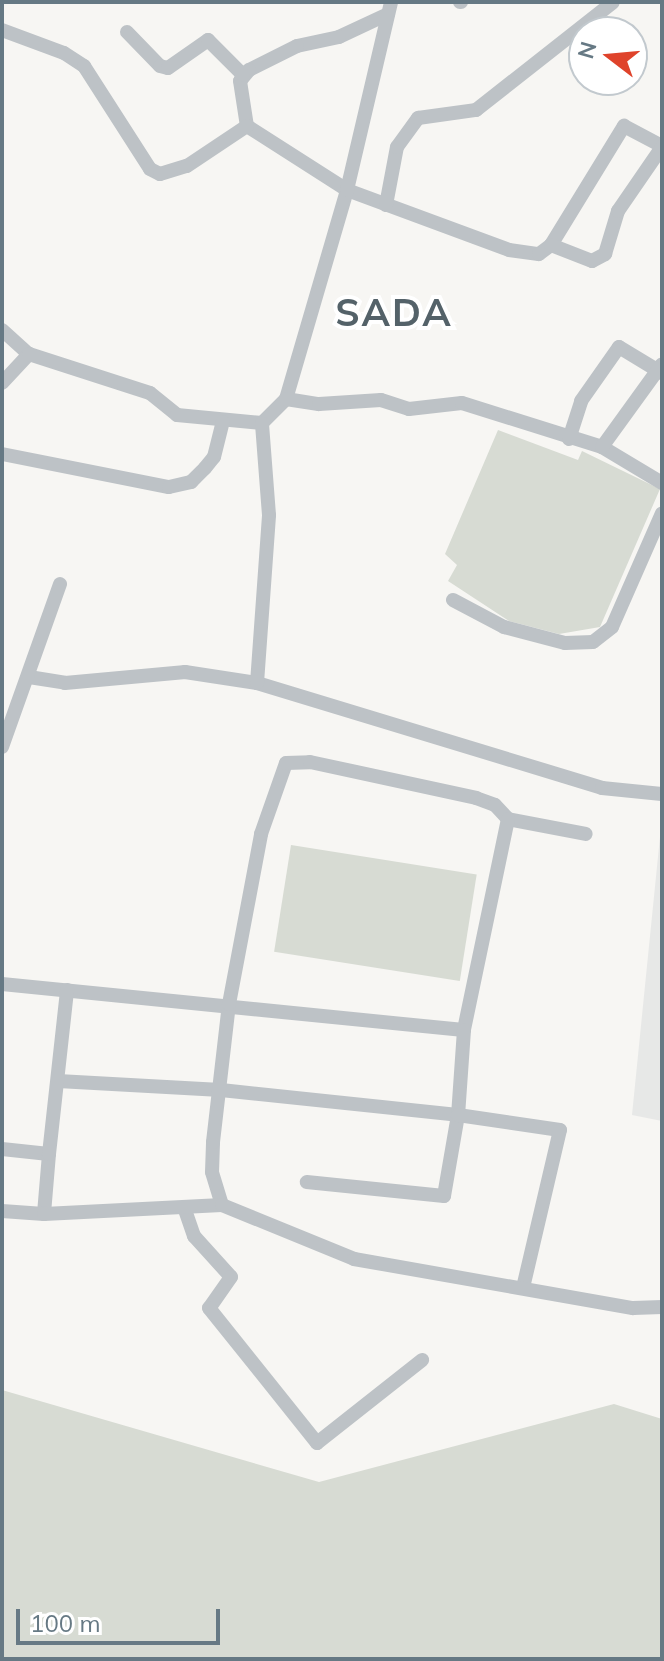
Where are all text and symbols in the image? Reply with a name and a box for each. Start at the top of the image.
north arrow [568,16,648,96]
text: N [571,38,603,62]
district label: SADA [335,290,453,336]
scale bar [20,1593,224,1643]
text: 100 m [30,1608,101,1638]

